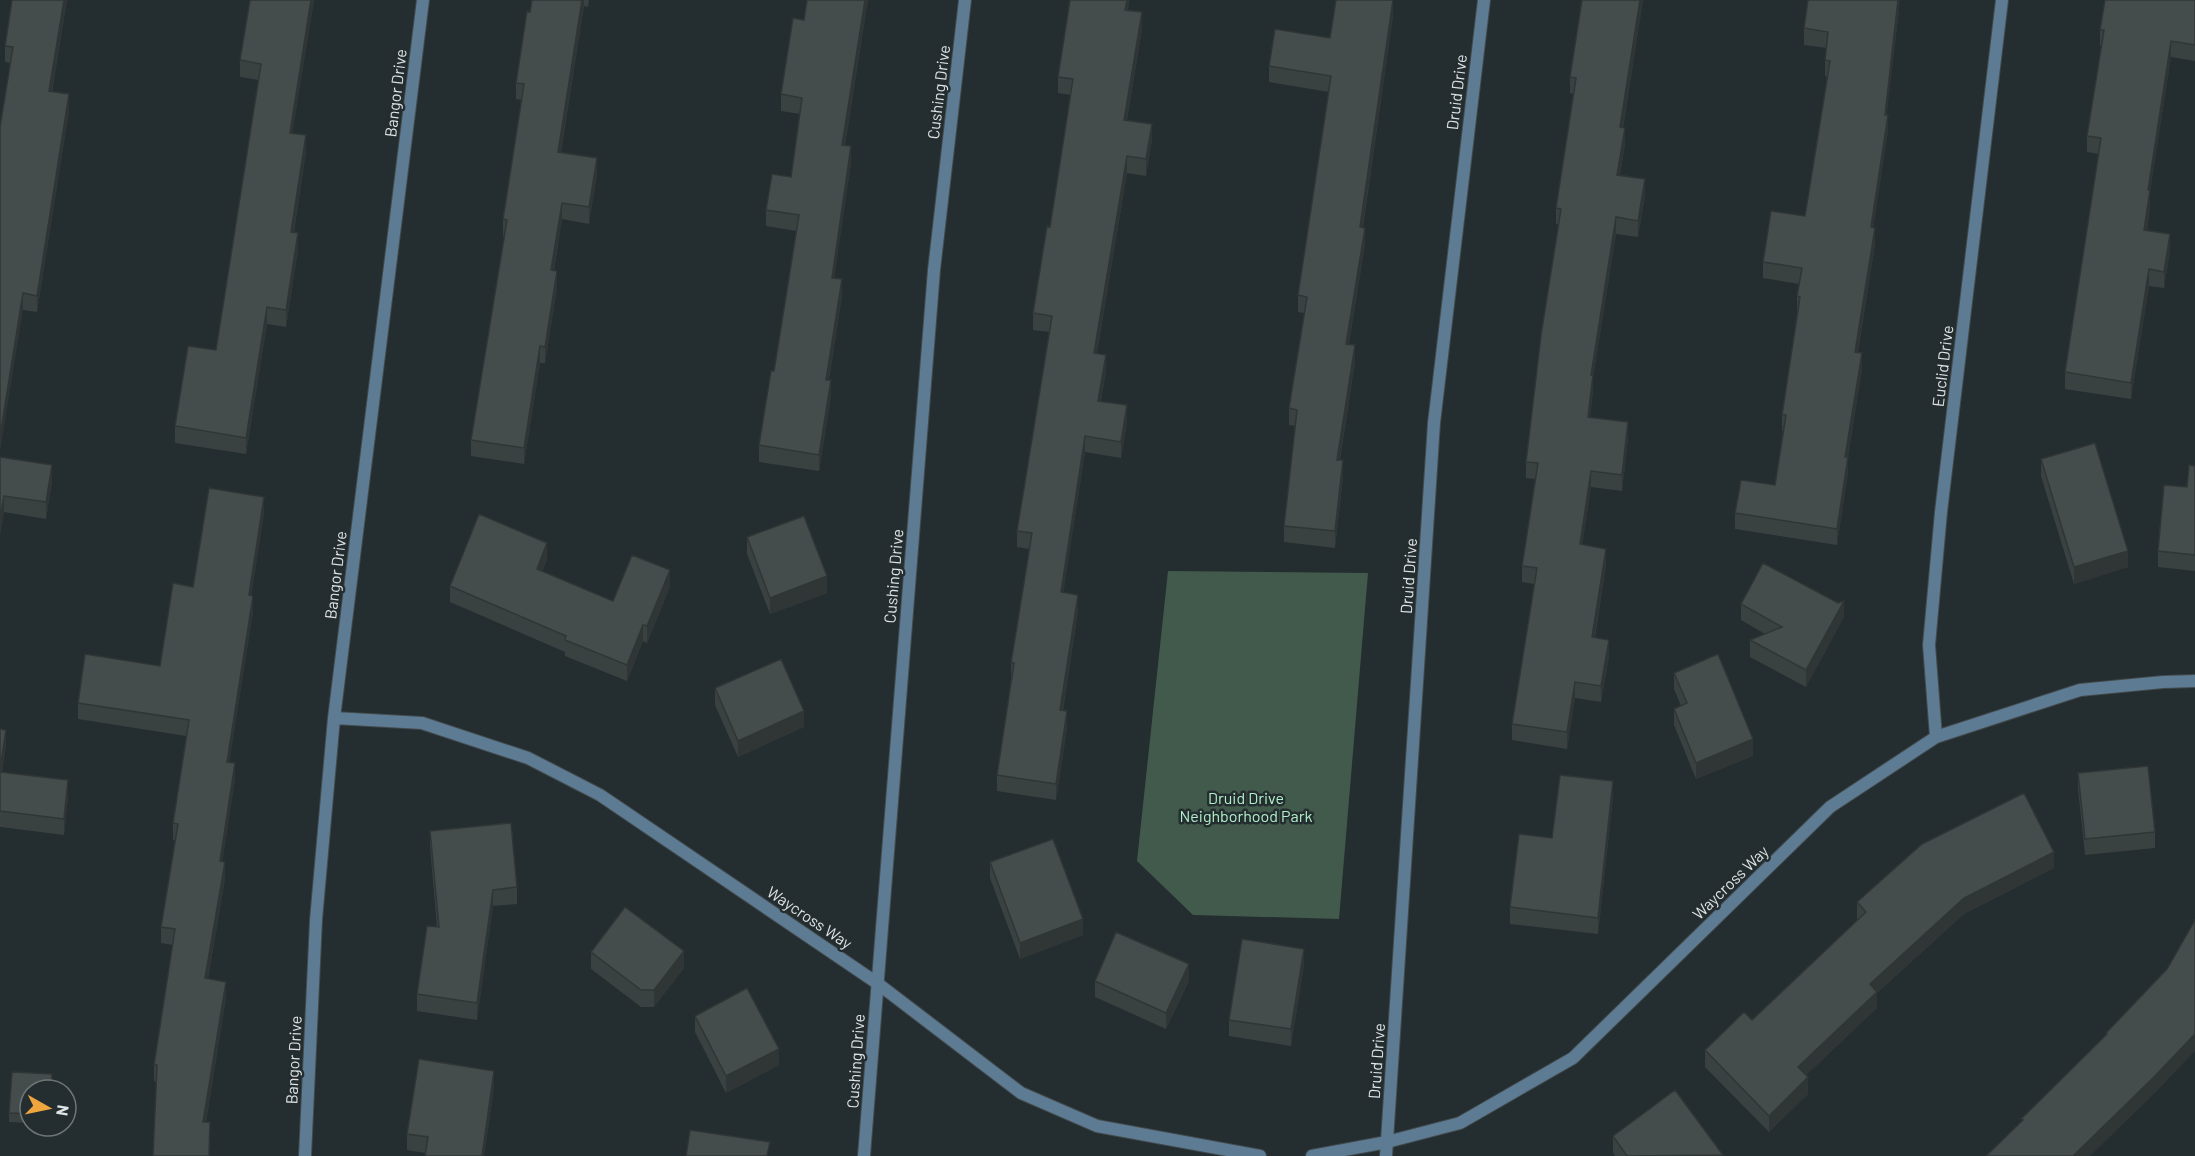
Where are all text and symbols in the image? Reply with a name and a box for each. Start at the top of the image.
street label: Cushing Drive [923,44,953,140]
street label: Bangor Drive [380,48,410,138]
street label: Druid Drive [1442,53,1470,131]
street label: Euclid Drive [1928,324,1956,408]
street label: Cushing Drive [879,528,907,624]
street label: Bangor Drive [320,530,350,620]
street label: Druid Drive [1396,537,1420,615]
park label: Druid Drive Neighborhood Park [1179,788,1313,825]
street label: Waycross Way [1688,841,1772,923]
street label: Waycross Way [764,882,857,953]
street label: Cushing Drive [842,1013,868,1109]
street label: Bangor Drive [281,1015,305,1105]
street label: Druid Drive [1364,1022,1388,1100]
north arrow [18,1078,78,1138]
text: N [53,1104,74,1117]

